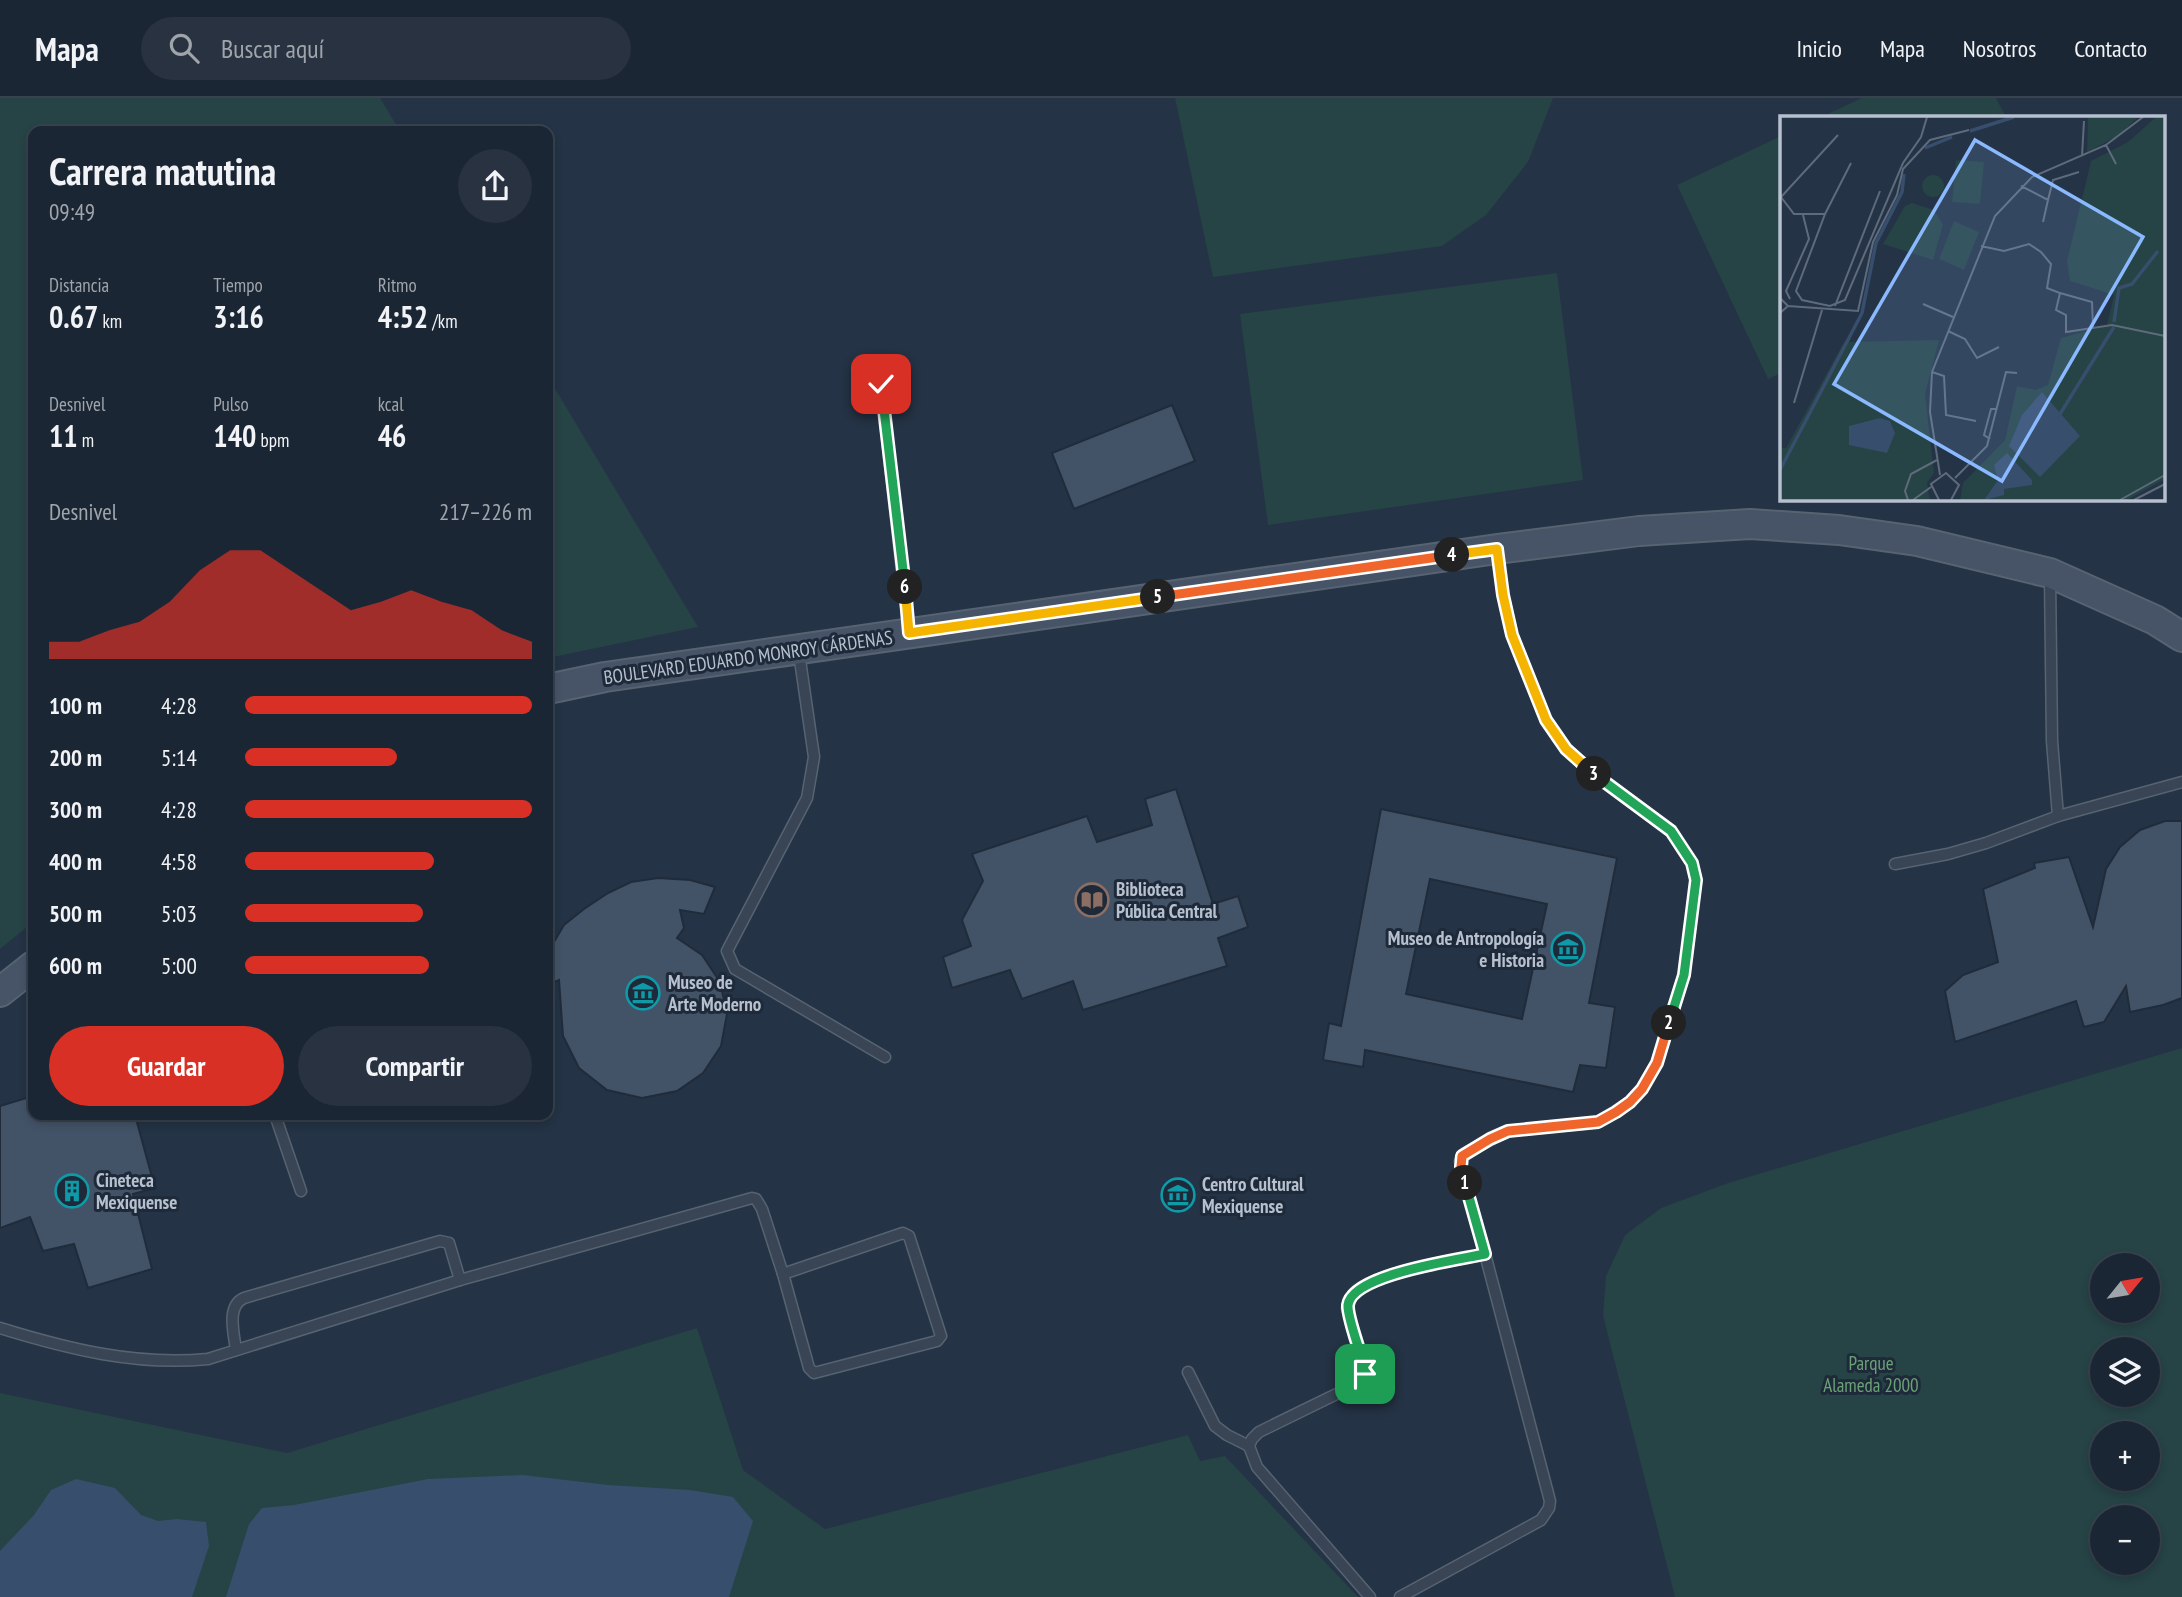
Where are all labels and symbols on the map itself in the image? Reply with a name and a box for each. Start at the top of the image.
inset map [1780,116,2164,500]
pin [851,354,911,414]
pin: 4 [1434,538,1470,573]
pin: 6 [888,570,922,604]
pin: 5 [1140,580,1176,614]
street label: BOULEVARD EDUARDO MONROY CÁRDENAS [602,625,894,689]
pin: 3 [1576,756,1612,792]
place label: Biblioteca Pública Central [1116,877,1218,923]
library icon: Biblioteca Pública Central [1073,881,1111,919]
place label: Museo de Antropología e Historia [1388,926,1544,972]
museum icon: Museo de Antropología e Historia [1549,930,1587,968]
place label: Museo de Arte Moderno [667,970,761,1016]
museum icon: Museo de Arte Moderno [624,974,662,1012]
pin: 2 [1652,1006,1686,1040]
pin: 1 [1448,1166,1482,1200]
place label: Cineteca Mexiquense [96,1168,177,1214]
building icon: Cineteca Mexiquense [53,1172,91,1210]
place label: Centro Cultural Mexiquense [1202,1172,1304,1218]
museum icon: Centro Cultural Mexiquense [1159,1176,1197,1214]
north arrow [2090,1253,2160,1323]
pin [1335,1344,1395,1404]
park label: Parque Alameda 2000 [1823,1351,1919,1397]

